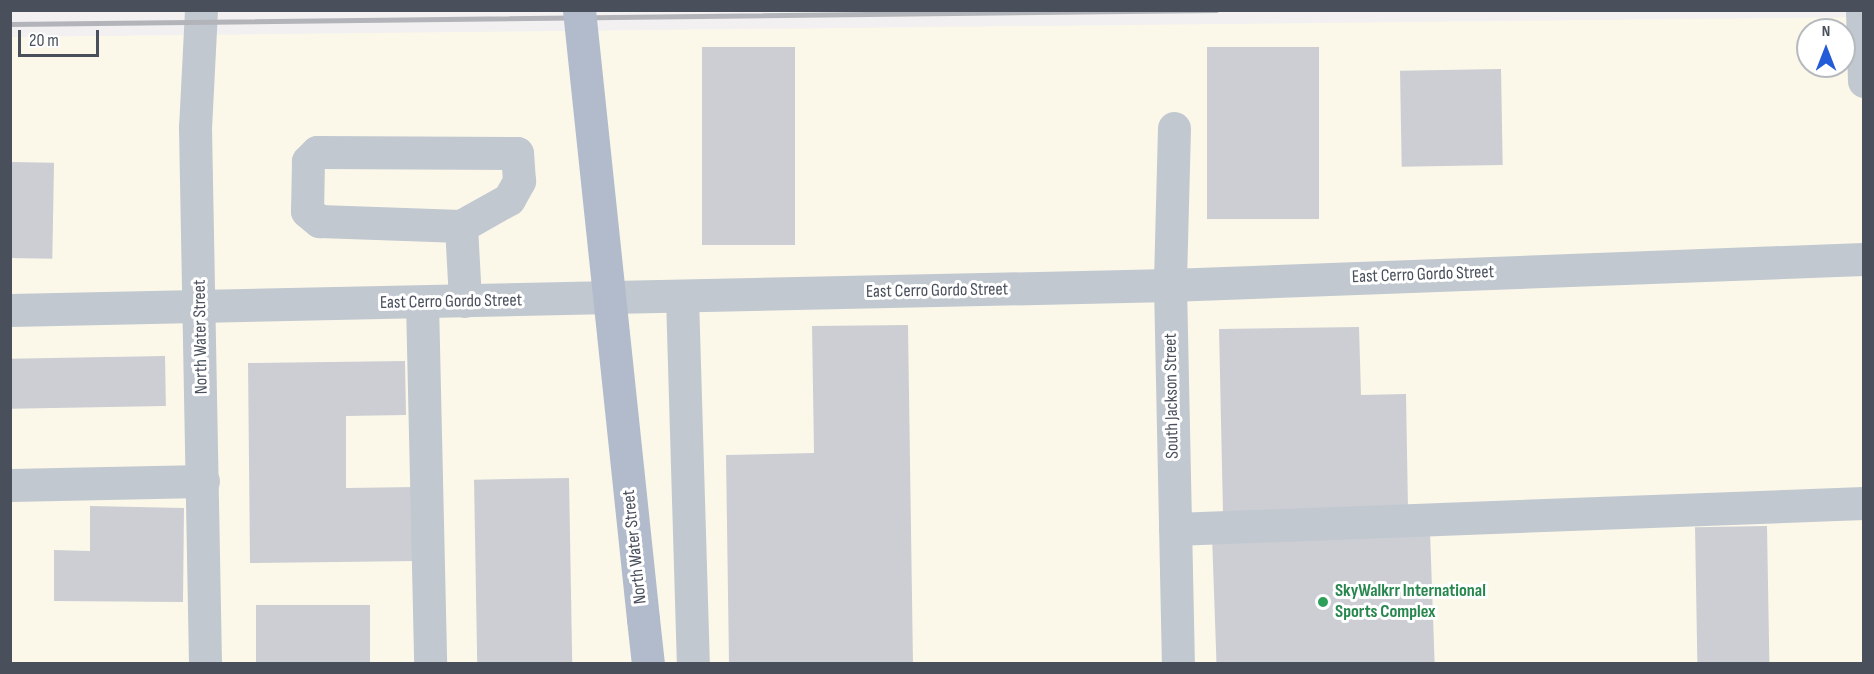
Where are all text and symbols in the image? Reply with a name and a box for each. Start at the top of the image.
scale bar [21,18,102,56]
north arrow [1796,18,1856,78]
text: N [1822,22,1830,41]
text: 20 m [29,30,59,51]
street label: East Cerro Gordo Street [1352,262,1494,288]
street label: North Water Street [189,279,213,395]
street label: East Cerro Gordo Street [866,279,1008,303]
street label: East Cerro Gordo Street [380,290,522,314]
street label: South Jackson Street [1160,333,1184,459]
street label: North Water Street [618,489,652,605]
place label: SkyWalkrr International Sports Complex [1335,581,1486,624]
marker: SkyWalkrr International Sports Complex [1316,595,1330,609]

